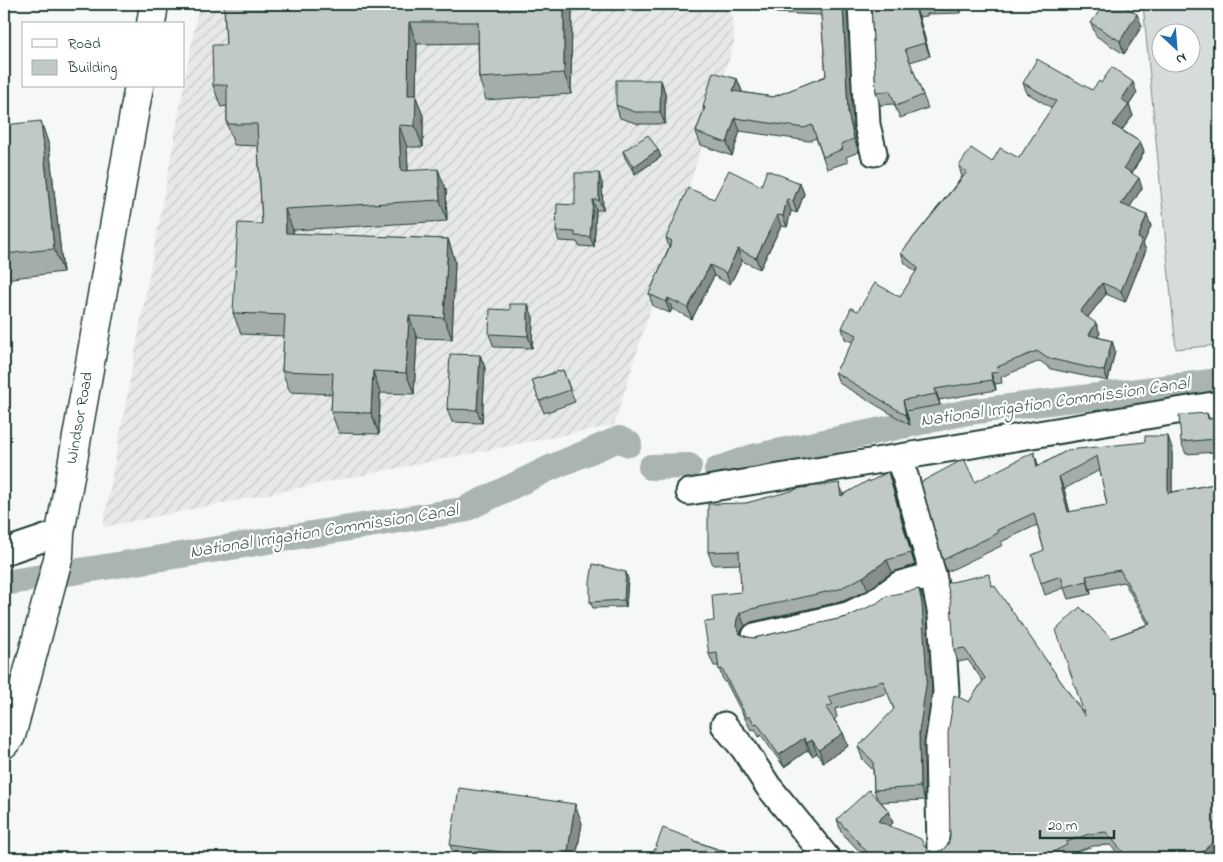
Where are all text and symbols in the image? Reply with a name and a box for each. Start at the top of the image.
legend [22,22,185,88]
north arrow [1150,22,1200,72]
text: Road [68,33,101,55]
text: N [1172,47,1190,70]
text: Building [67,57,117,80]
street label: Windsor Road [60,370,100,466]
water label: National Irrigation Commission Canal [919,371,1193,435]
water label: National Irrigation Commission Canal [188,498,462,566]
scale bar [1040,807,1114,839]
text: 20 m [1048,815,1078,837]

